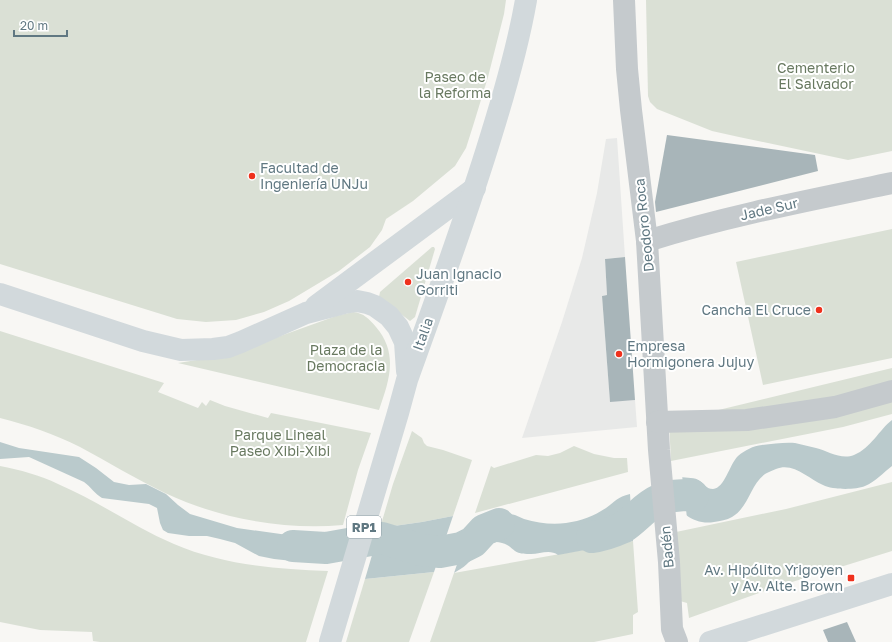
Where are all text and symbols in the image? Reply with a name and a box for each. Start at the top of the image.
scale bar [14,12,67,38]
text: 20 m [20,18,48,33]
park label: Cementerio El Salvador [777,59,855,92]
park label: Paseo de la Reforma [419,68,491,101]
place label: Facultad de Ingeniería UNJu [260,159,368,192]
marker: Facultad de Ingeniería UNJu [247,171,257,181]
street label: Deodoro Roca [630,177,657,273]
street label: Jade Sur [738,193,800,223]
place label: Juan Ignacio Gorriti [416,265,502,298]
marker: Juan Ignacio Gorriti [403,277,413,287]
place label: Cancha El Cruce [702,301,811,318]
marker: Cancha El Cruce [814,305,824,315]
street label: Italia [409,315,436,353]
place label: Empresa Hormigonera Jujuy [627,337,755,370]
park label: Plaza de la Democracia [307,341,385,374]
marker: Empresa Hormigonera Jujuy [614,349,624,359]
park label: Parque Lineal Paseo Xibi-Xibi [230,426,330,459]
road number: RP1 [347,516,381,538]
street label: Badén [656,525,677,569]
place label: Av. Hipólito Yrigoyen y Av. Alte. Brown [704,561,843,594]
marker: Av. Hipólito Yrigoyen y Av. Alte. Brown [846,573,856,583]

